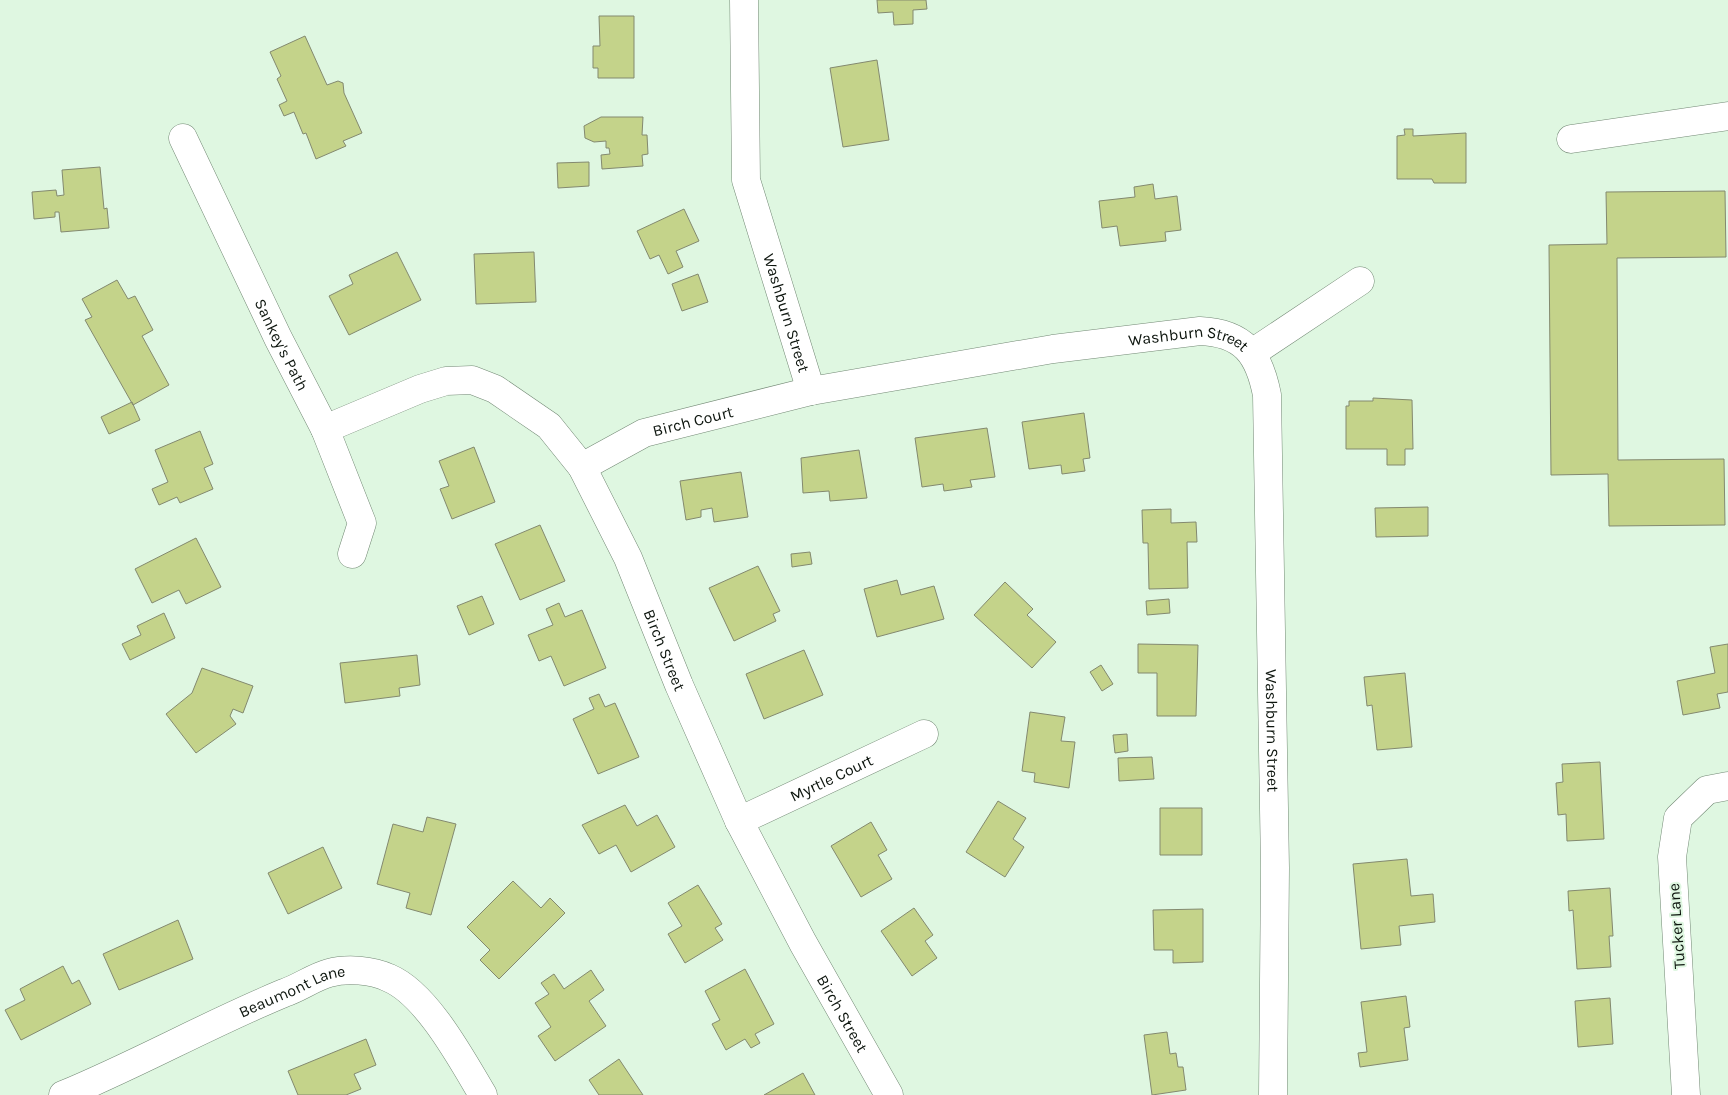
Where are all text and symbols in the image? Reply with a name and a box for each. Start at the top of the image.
street label: Washburn Street [759,251,814,375]
street label: Sankey's Path [251,296,313,394]
street label: Washburn Street [1127,322,1253,355]
street label: Birch Court [651,402,735,440]
street label: Birch Street [640,606,689,694]
street label: Washburn Street [1262,669,1283,792]
street label: Myrtle Court [787,750,876,806]
street label: Tucker Lane [1664,882,1689,969]
street label: Beaumont Lane [236,961,346,1022]
street label: Birch Street [813,971,872,1056]

